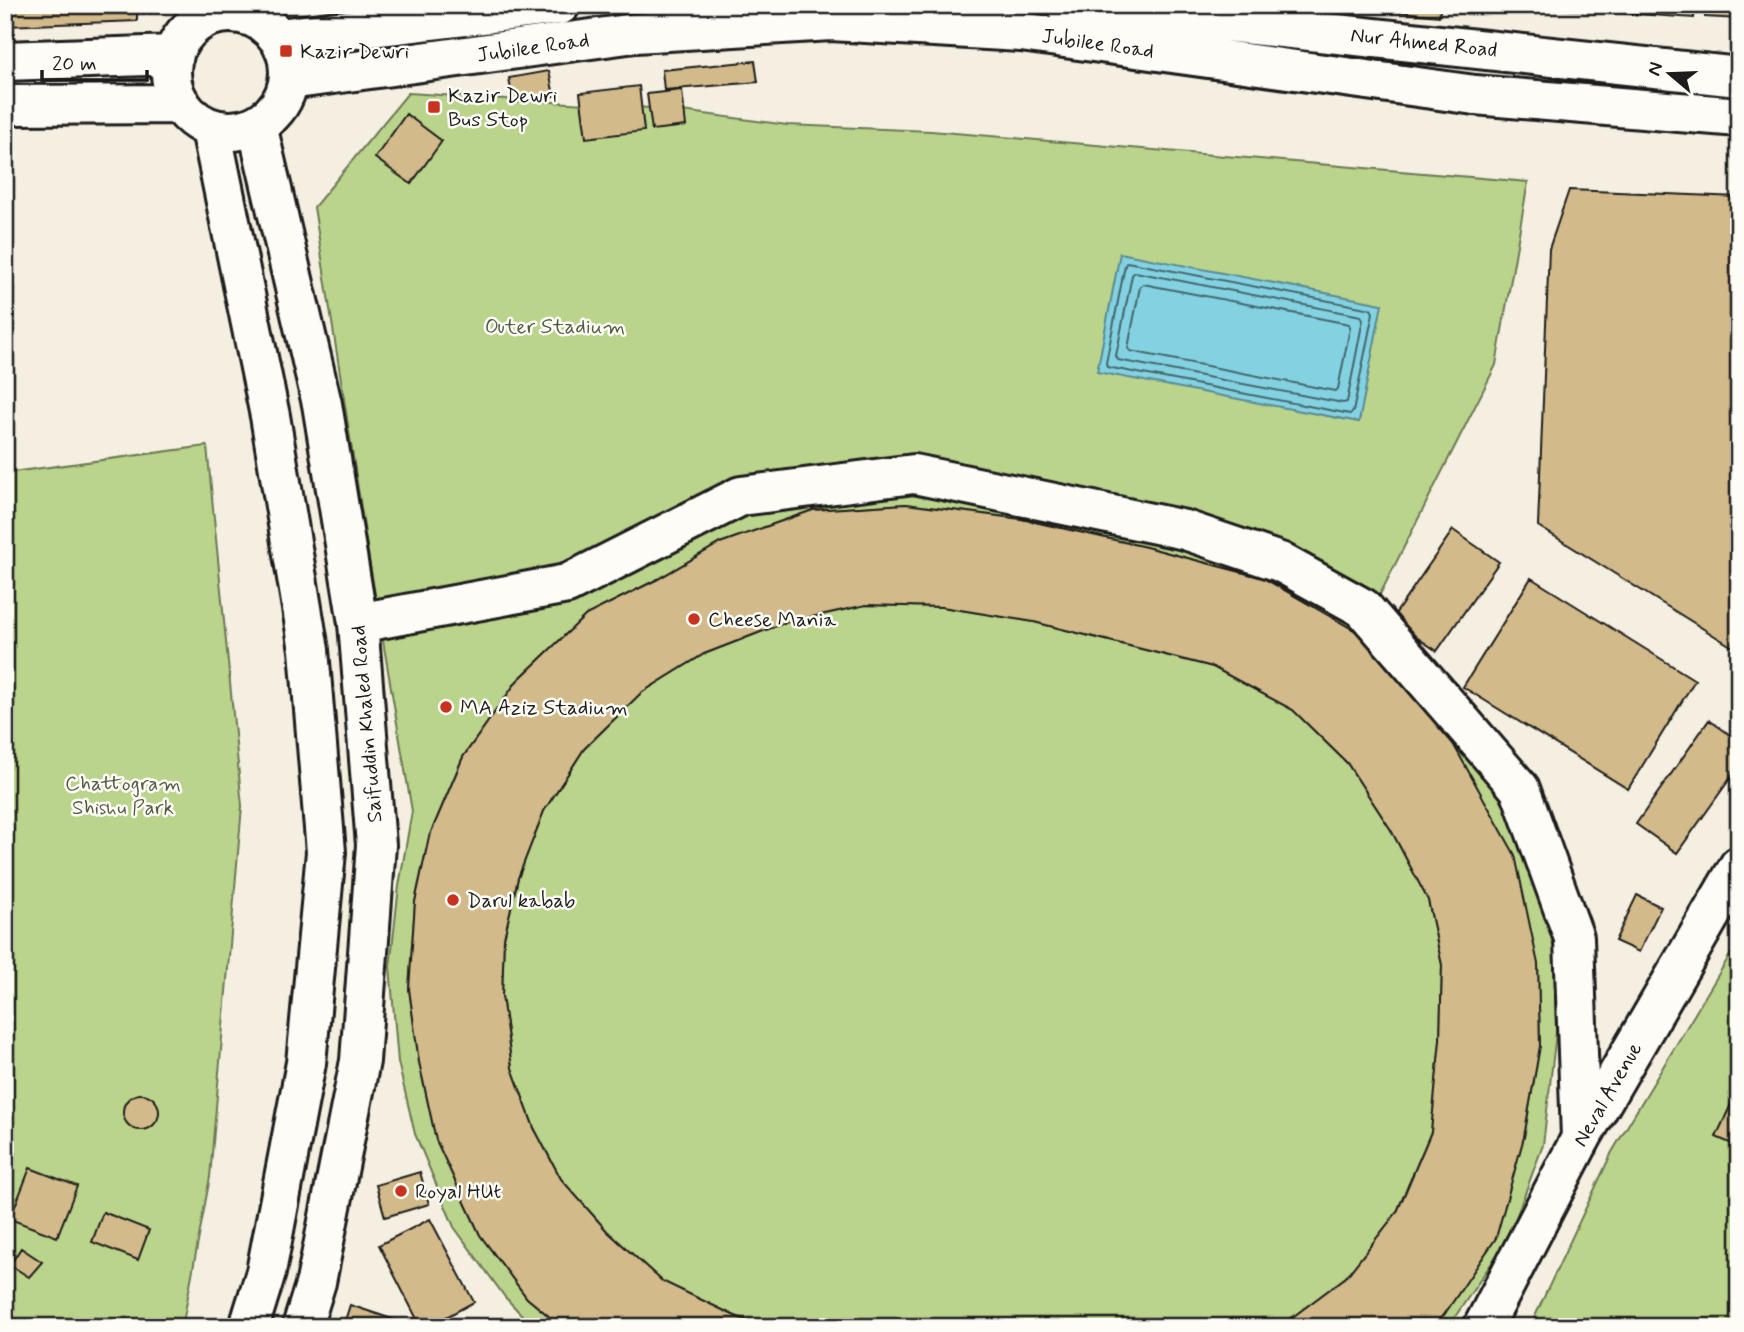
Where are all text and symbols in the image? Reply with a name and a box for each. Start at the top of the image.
street label: Nur Ahmed Road [1349,21,1499,65]
street label: Jubilee Road [1040,22,1156,66]
street label: Jubilee Road [475,26,591,70]
scale bar [42,38,147,82]
place label: Kazir Dewri [300,38,410,66]
north arrow [1636,38,1706,108]
marker: Kazir Dewri [278,43,294,59]
text: 20 m [52,50,97,78]
text: N [1641,59,1669,79]
place label: Kazir Dewri Bus Stop [448,82,558,134]
marker: Kazir Dewri Bus Stop [426,99,442,115]
park label: Outer Stadium [485,313,625,341]
place label: Cheese Mania [708,606,836,634]
marker: Cheese Mania [686,611,702,627]
street label: Saifuddin Khaled Road [344,624,390,824]
place label: MA Aziz Stadium [460,694,628,722]
marker: MA Aziz Stadium [438,699,454,715]
park label: Chattogram Shishu Park [65,770,181,822]
place label: Darul kabab [467,887,575,915]
marker: Darul kabab [445,892,461,908]
street label: Neval Avenue [1567,1037,1649,1152]
place label: Royal HUt [415,1178,502,1206]
marker: Royal HUt [393,1183,409,1199]

